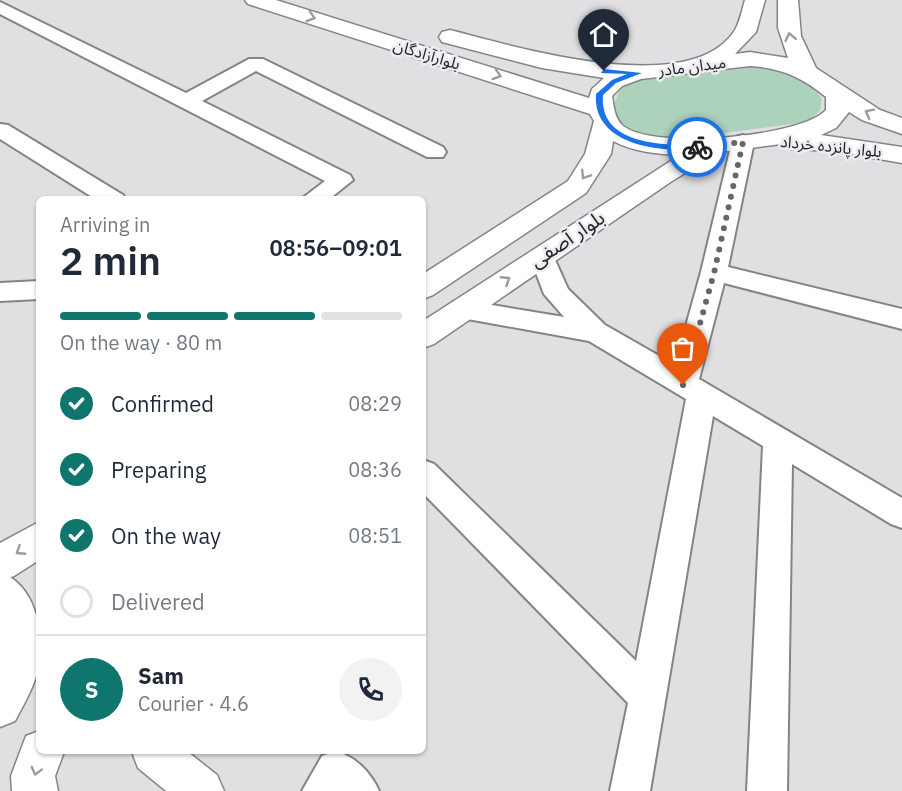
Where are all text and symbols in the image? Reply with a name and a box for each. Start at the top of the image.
pin [578,9,629,71]
one-way arrow [305,10,316,23]
icon: home [587,18,620,51]
one-way arrow [784,32,797,42]
street label: بلوارآزادگان [391,34,463,74]
street label: میدان مادر [656,52,727,80]
one-way arrow [491,68,502,81]
one-way arrow [865,109,875,120]
courier [667,117,727,177]
icon: bike [681,131,714,164]
street label: بلوار پانزده خرداد [779,131,883,162]
one-way arrow [581,169,592,180]
street label: بلوار آصفی [524,204,610,274]
text: Arriving in [60,211,150,238]
text: 08:56–09:01 [269,233,402,262]
text: 2 min [60,235,161,286]
one-way arrow [499,276,510,287]
pin [657,323,708,385]
text: On the way · 80 m [60,329,222,356]
icon: bag [666,332,699,365]
icon: check [60,387,93,420]
text: Confirmed [111,389,214,418]
text: 08:29 [348,390,402,417]
icon: check [60,453,93,486]
text: Preparing [111,455,206,484]
text: 08:36 [348,456,402,483]
icon: check [60,519,93,552]
text: On the way [111,521,221,550]
text: 08:51 [348,522,402,549]
one-way arrow [15,544,26,555]
text: Delivered [111,587,205,616]
button: phone [339,658,402,721]
text: Sam [138,661,184,690]
text: S [85,675,98,704]
text: Courier · 4.6 [138,690,249,717]
one-way arrow [31,766,44,776]

